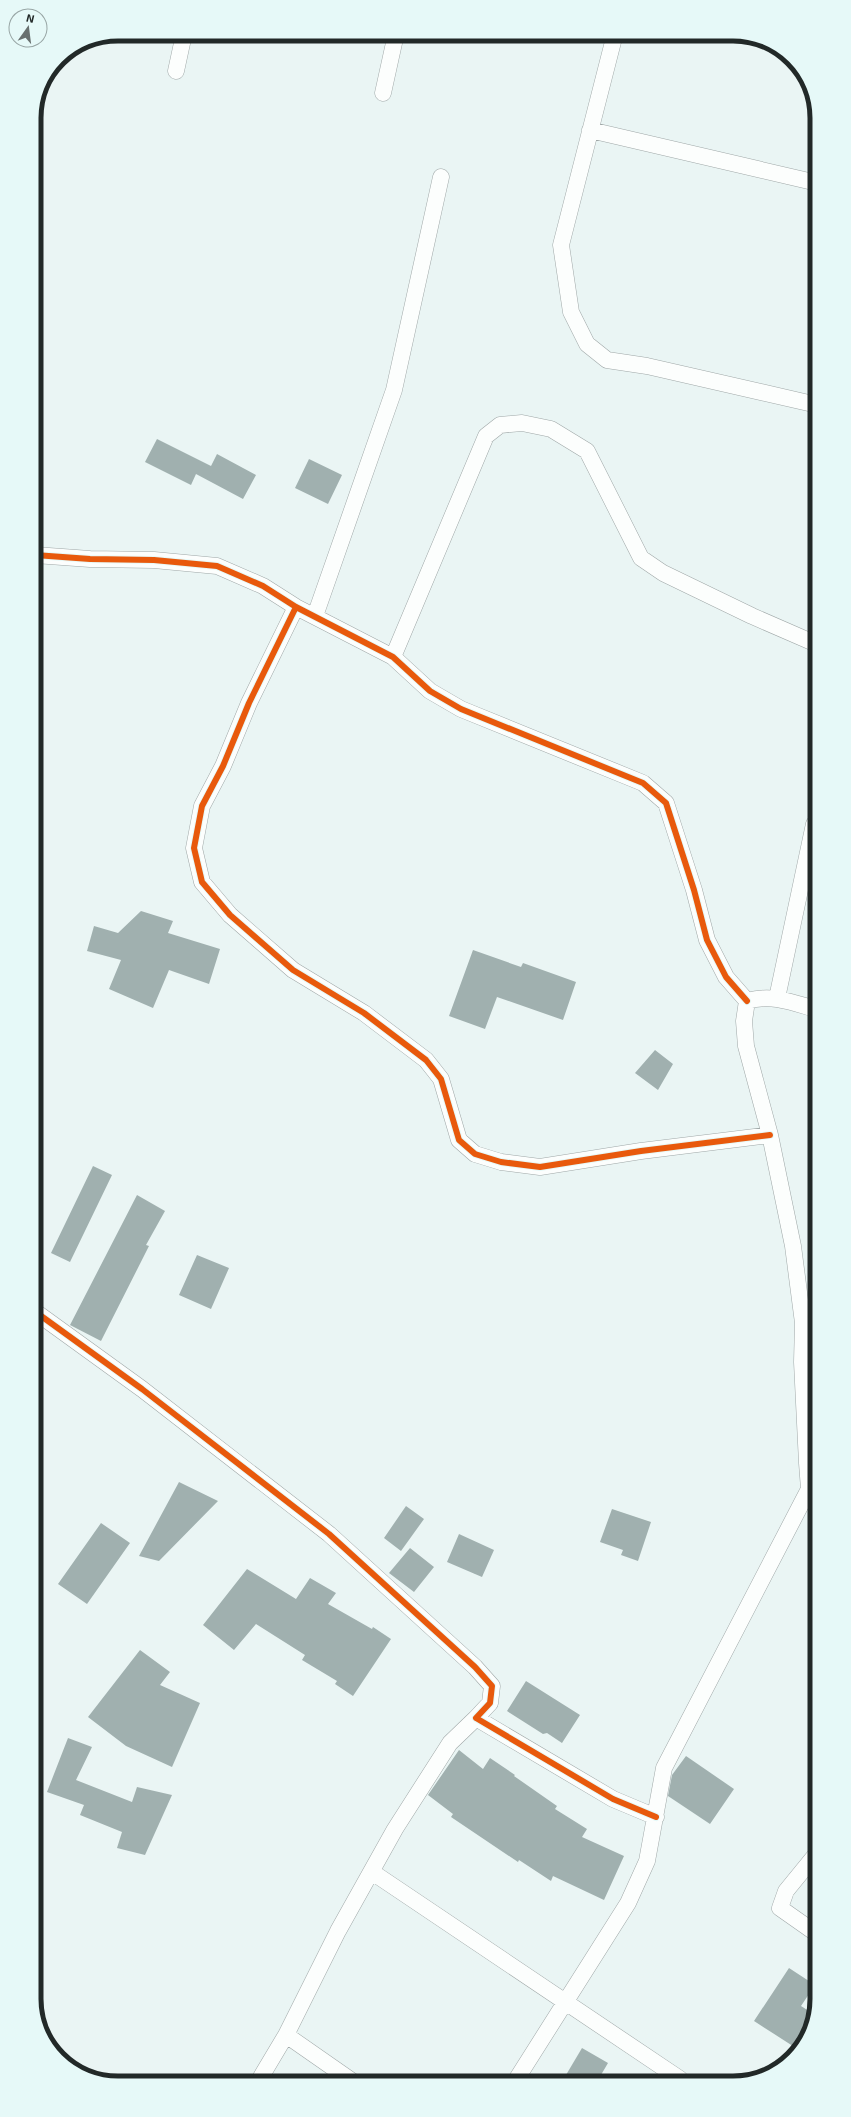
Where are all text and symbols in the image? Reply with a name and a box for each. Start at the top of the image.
north arrow [8,8,48,48]
text: N [25,11,36,25]

